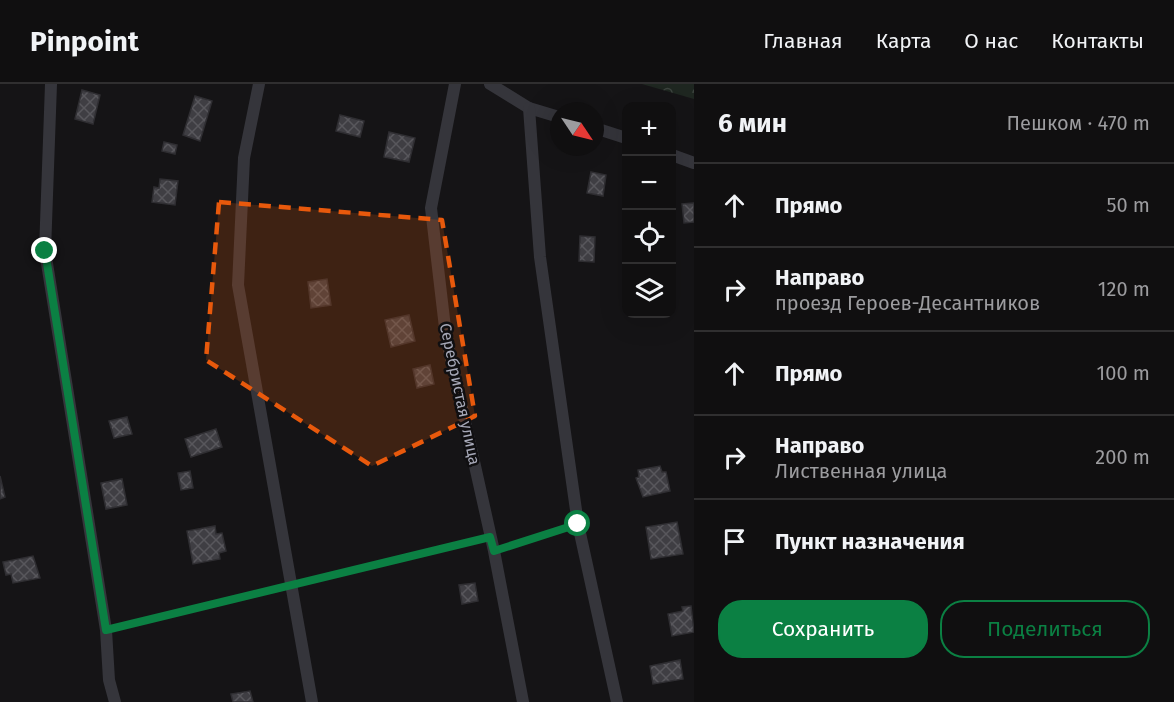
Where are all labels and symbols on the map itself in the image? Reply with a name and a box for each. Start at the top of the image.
north arrow [550,102,604,156]
route end [31,237,57,263]
street label: Серебристая улица [436,321,484,467]
route start [564,510,590,536]

